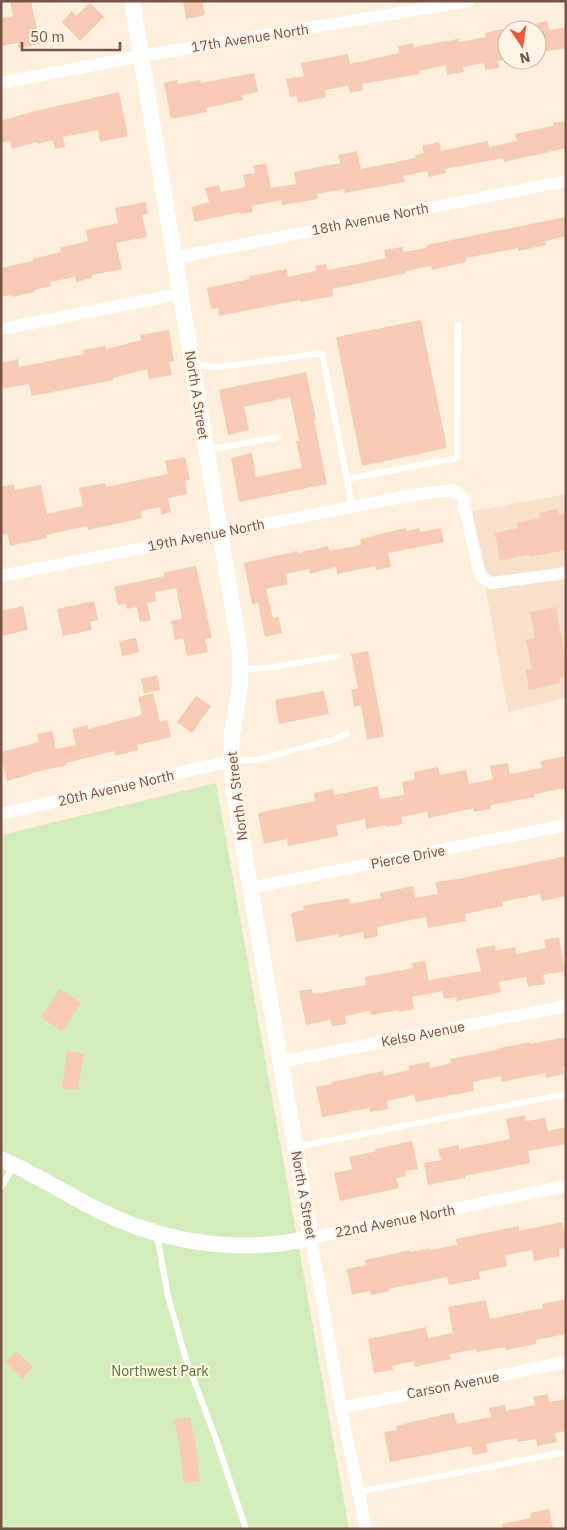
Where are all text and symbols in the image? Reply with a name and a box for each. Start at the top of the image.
scale bar [22,20,120,52]
street label: 17th Avenue North [190,20,310,56]
north arrow [497,20,547,70]
text: 50 m [30,27,65,46]
text: N [518,48,532,68]
street label: 18th Avenue North [310,199,430,239]
street label: North A Street [181,349,213,441]
street label: 19th Avenue North [146,515,266,555]
street label: North A Street [223,750,251,842]
street label: 20th Avenue North [56,766,176,810]
street label: Pierce Drive [369,841,447,873]
street label: Kelso Avenue [380,1017,467,1051]
street label: North A Street [287,1149,321,1241]
street label: 22nd Avenue North [333,1201,457,1241]
park label: Northwest Park [111,1362,209,1380]
street label: Carson Avenue [405,1367,501,1403]

